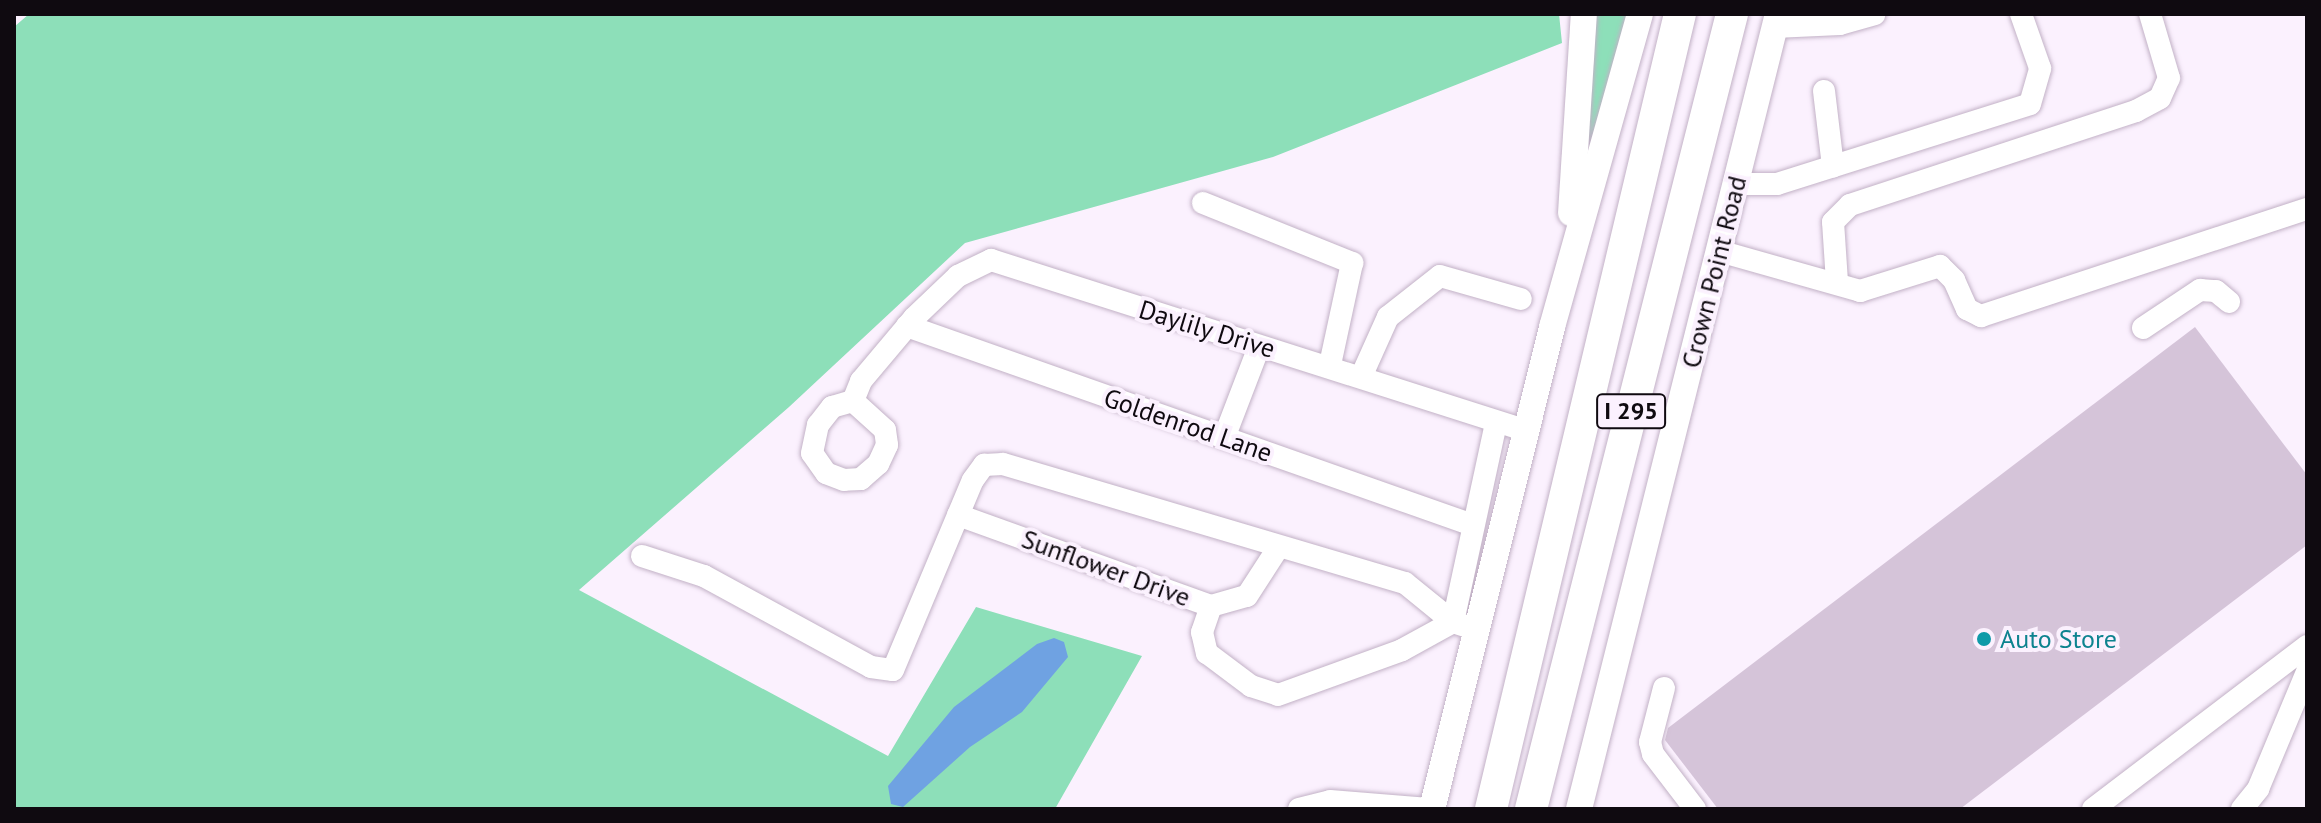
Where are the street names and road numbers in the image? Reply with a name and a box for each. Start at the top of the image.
street label: Crown Point Road [1675,173,1753,371]
street label: Daylily Drive [1135,293,1279,365]
street label: Goldenrod Lane [1100,382,1276,468]
road number: I 295 [1595,391,1667,431]
street label: Sunflower Drive [1018,523,1194,613]

